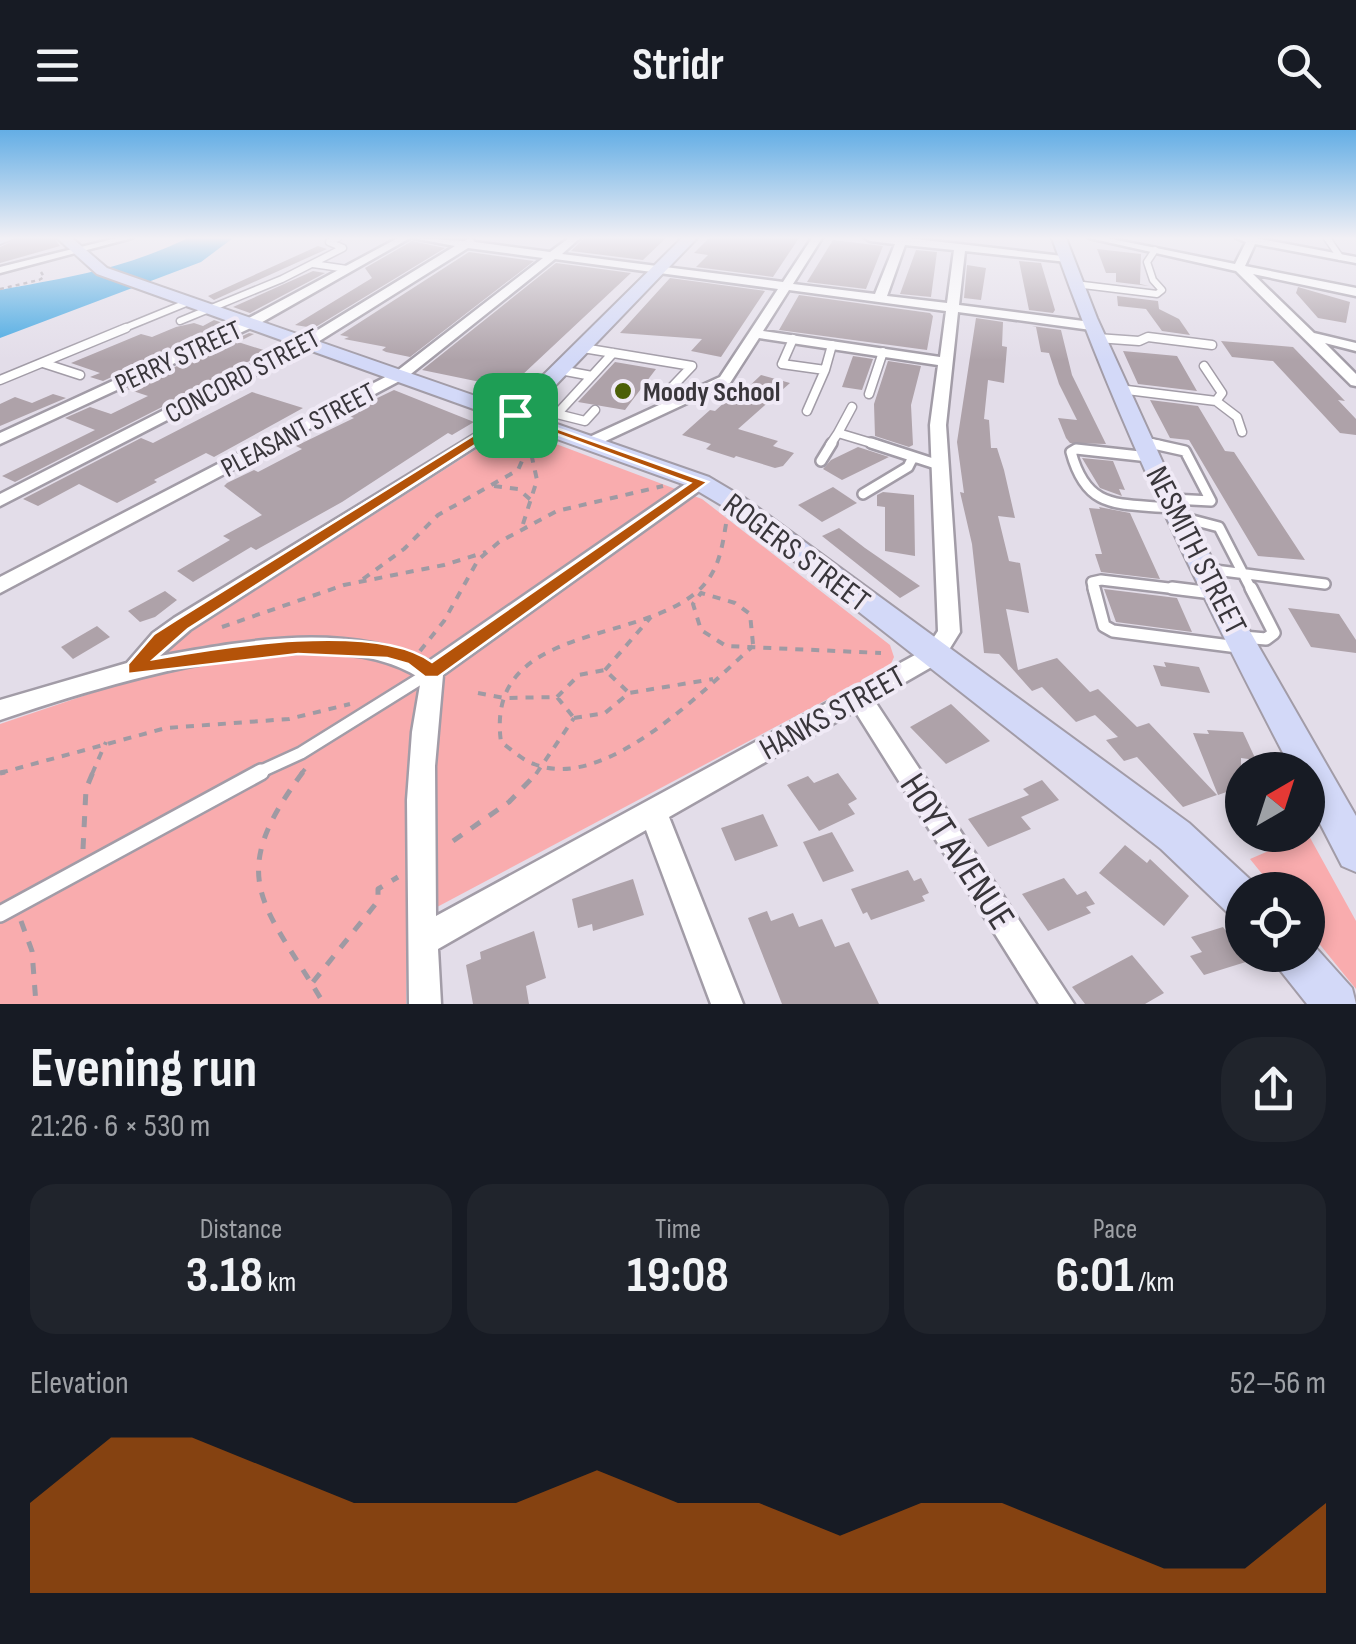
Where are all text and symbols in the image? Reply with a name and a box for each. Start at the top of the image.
icon: menu [30,38,85,93]
text: Stridr [632,38,724,93]
icon: search [1271,38,1326,93]
street label: PERRY STREET [110,314,247,401]
street label: CONCORD STREET [160,322,326,431]
pin [473,373,558,458]
street label: PLEASANT STREET [216,376,382,485]
place label: Moody School [643,376,780,409]
marker: Moody School [612,380,634,402]
icon: arrive [488,388,543,443]
street label: NESMITH STREET [1137,460,1255,641]
street label: ROGERS STREET [715,485,877,621]
street label: HANKS STREET [753,657,912,769]
north arrow [1225,752,1325,852]
map controls [1225,752,1325,972]
street label: HOYT AVENUE [890,766,1024,938]
button: locate [1225,872,1325,972]
text: Evening run [30,1036,257,1103]
button: share [1221,1037,1326,1142]
text: 21:26 · 6 × 530 m [30,1107,210,1146]
text: Distance [200,1213,282,1246]
text: Time [655,1213,701,1246]
text: Pace [1093,1213,1137,1246]
text: 3.18 [186,1246,263,1306]
text: 19:08 [627,1246,729,1306]
text: 6:01 [1055,1246,1134,1306]
text: km [263,1266,296,1299]
text: /km [1134,1266,1175,1299]
text: Elevation [30,1364,129,1403]
text: 52–56 m [1230,1364,1326,1403]

